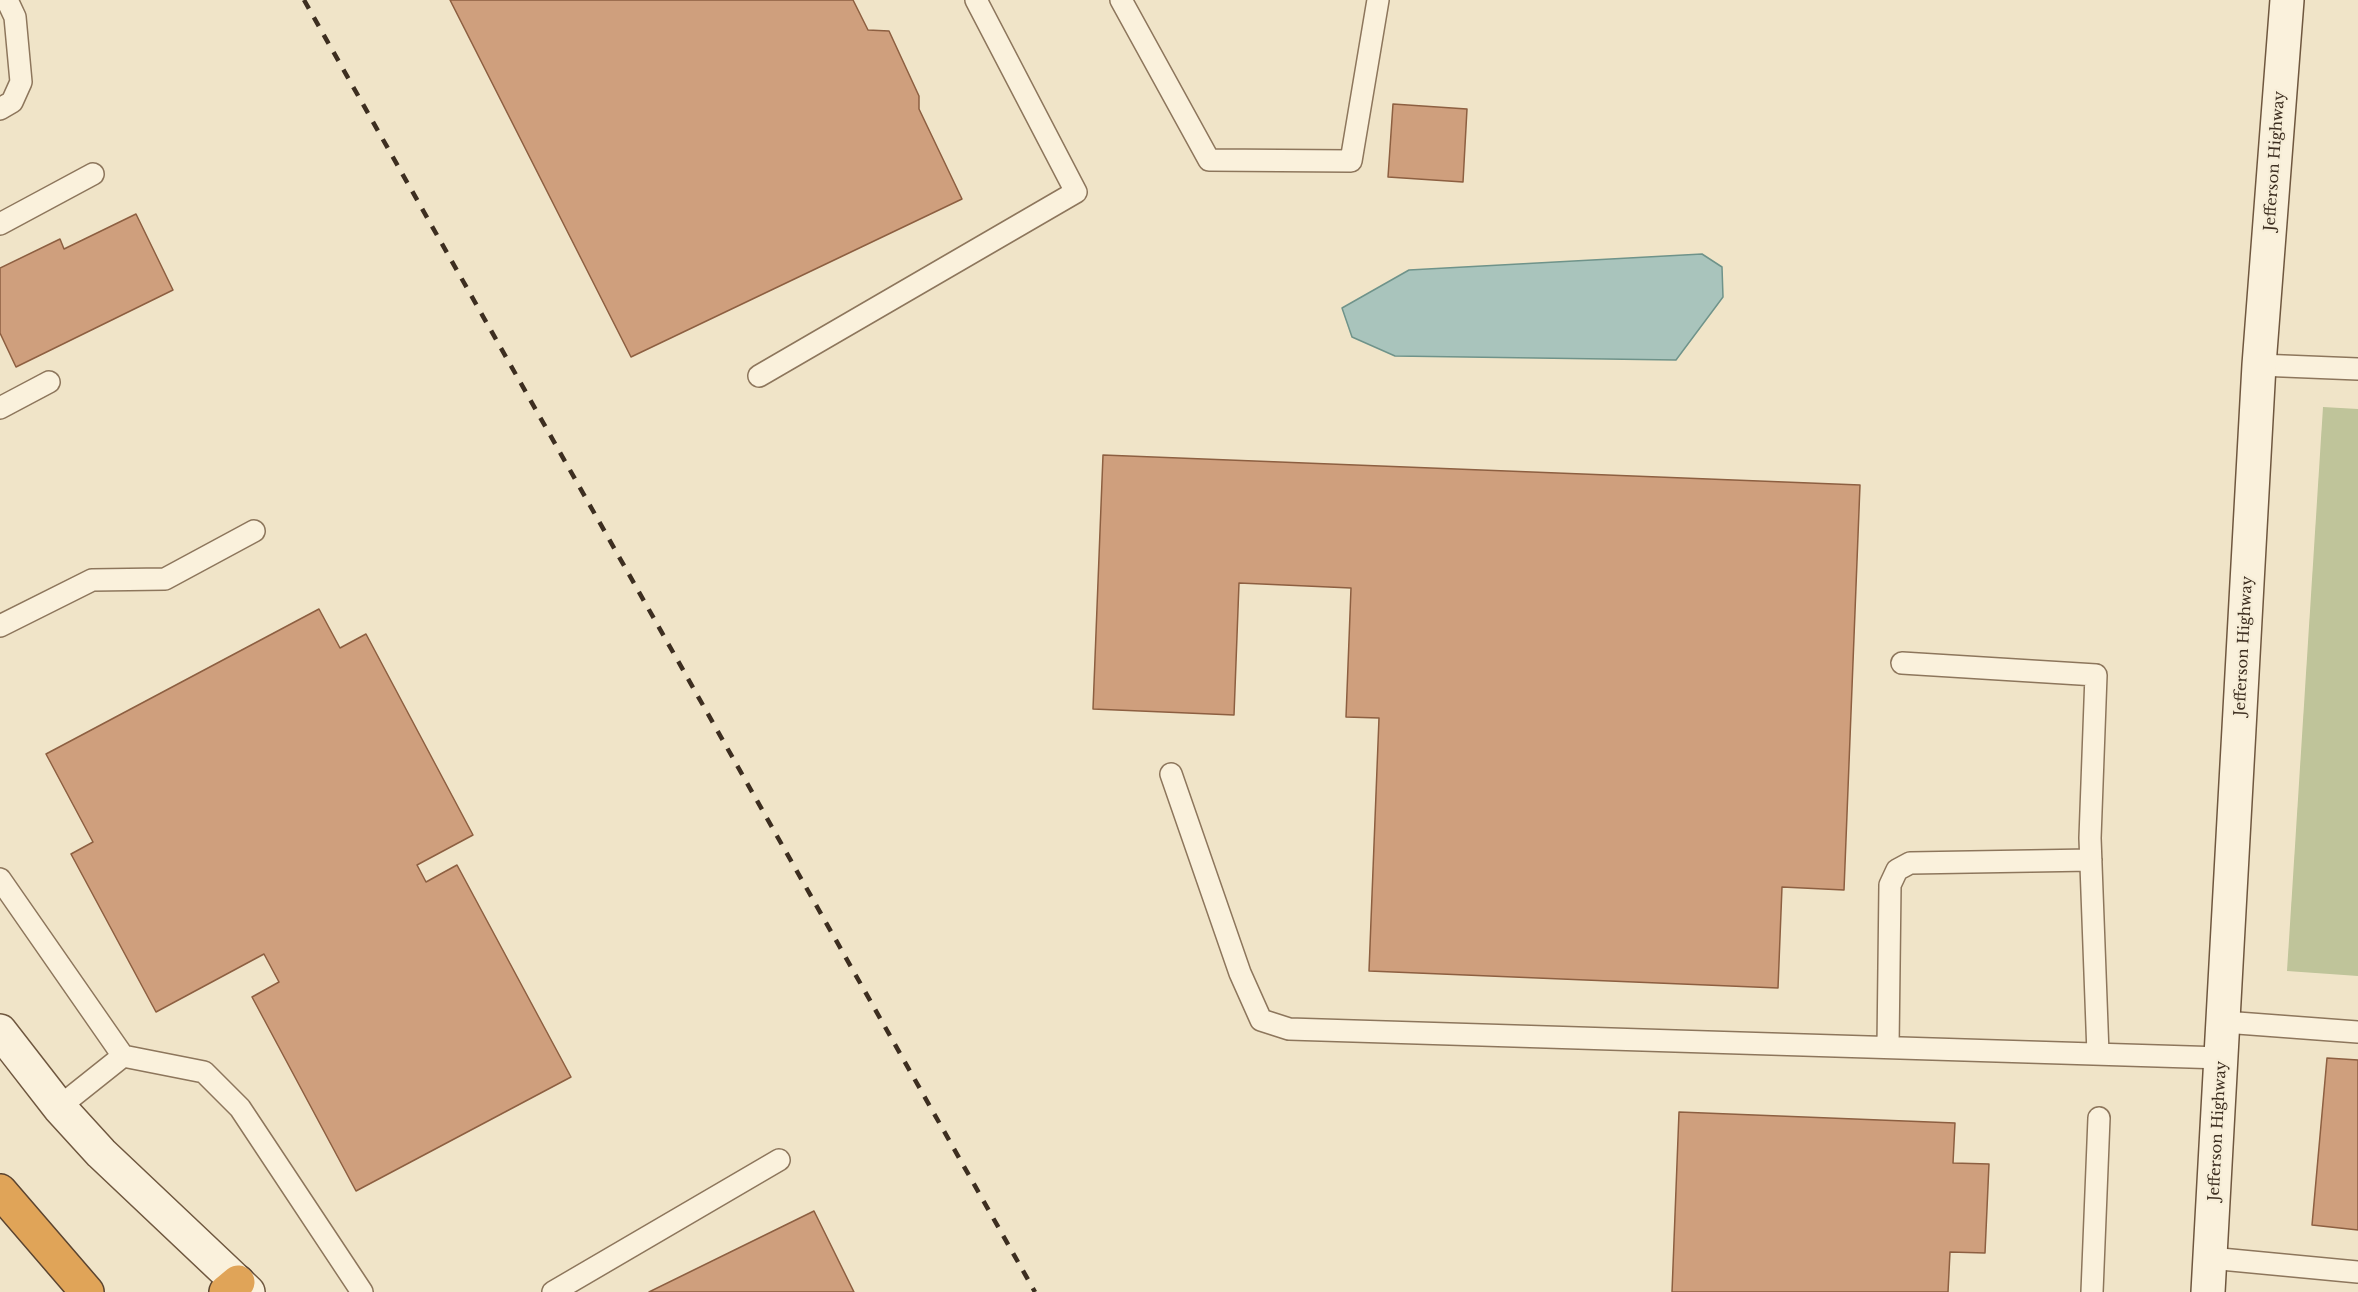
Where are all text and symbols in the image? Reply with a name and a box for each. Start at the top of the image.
street label: Jefferson Highway [2261,90,2289,232]
street label: Jefferson Highway [2231,576,2257,716]
street label: Jefferson Highway [2205,1061,2231,1201]

